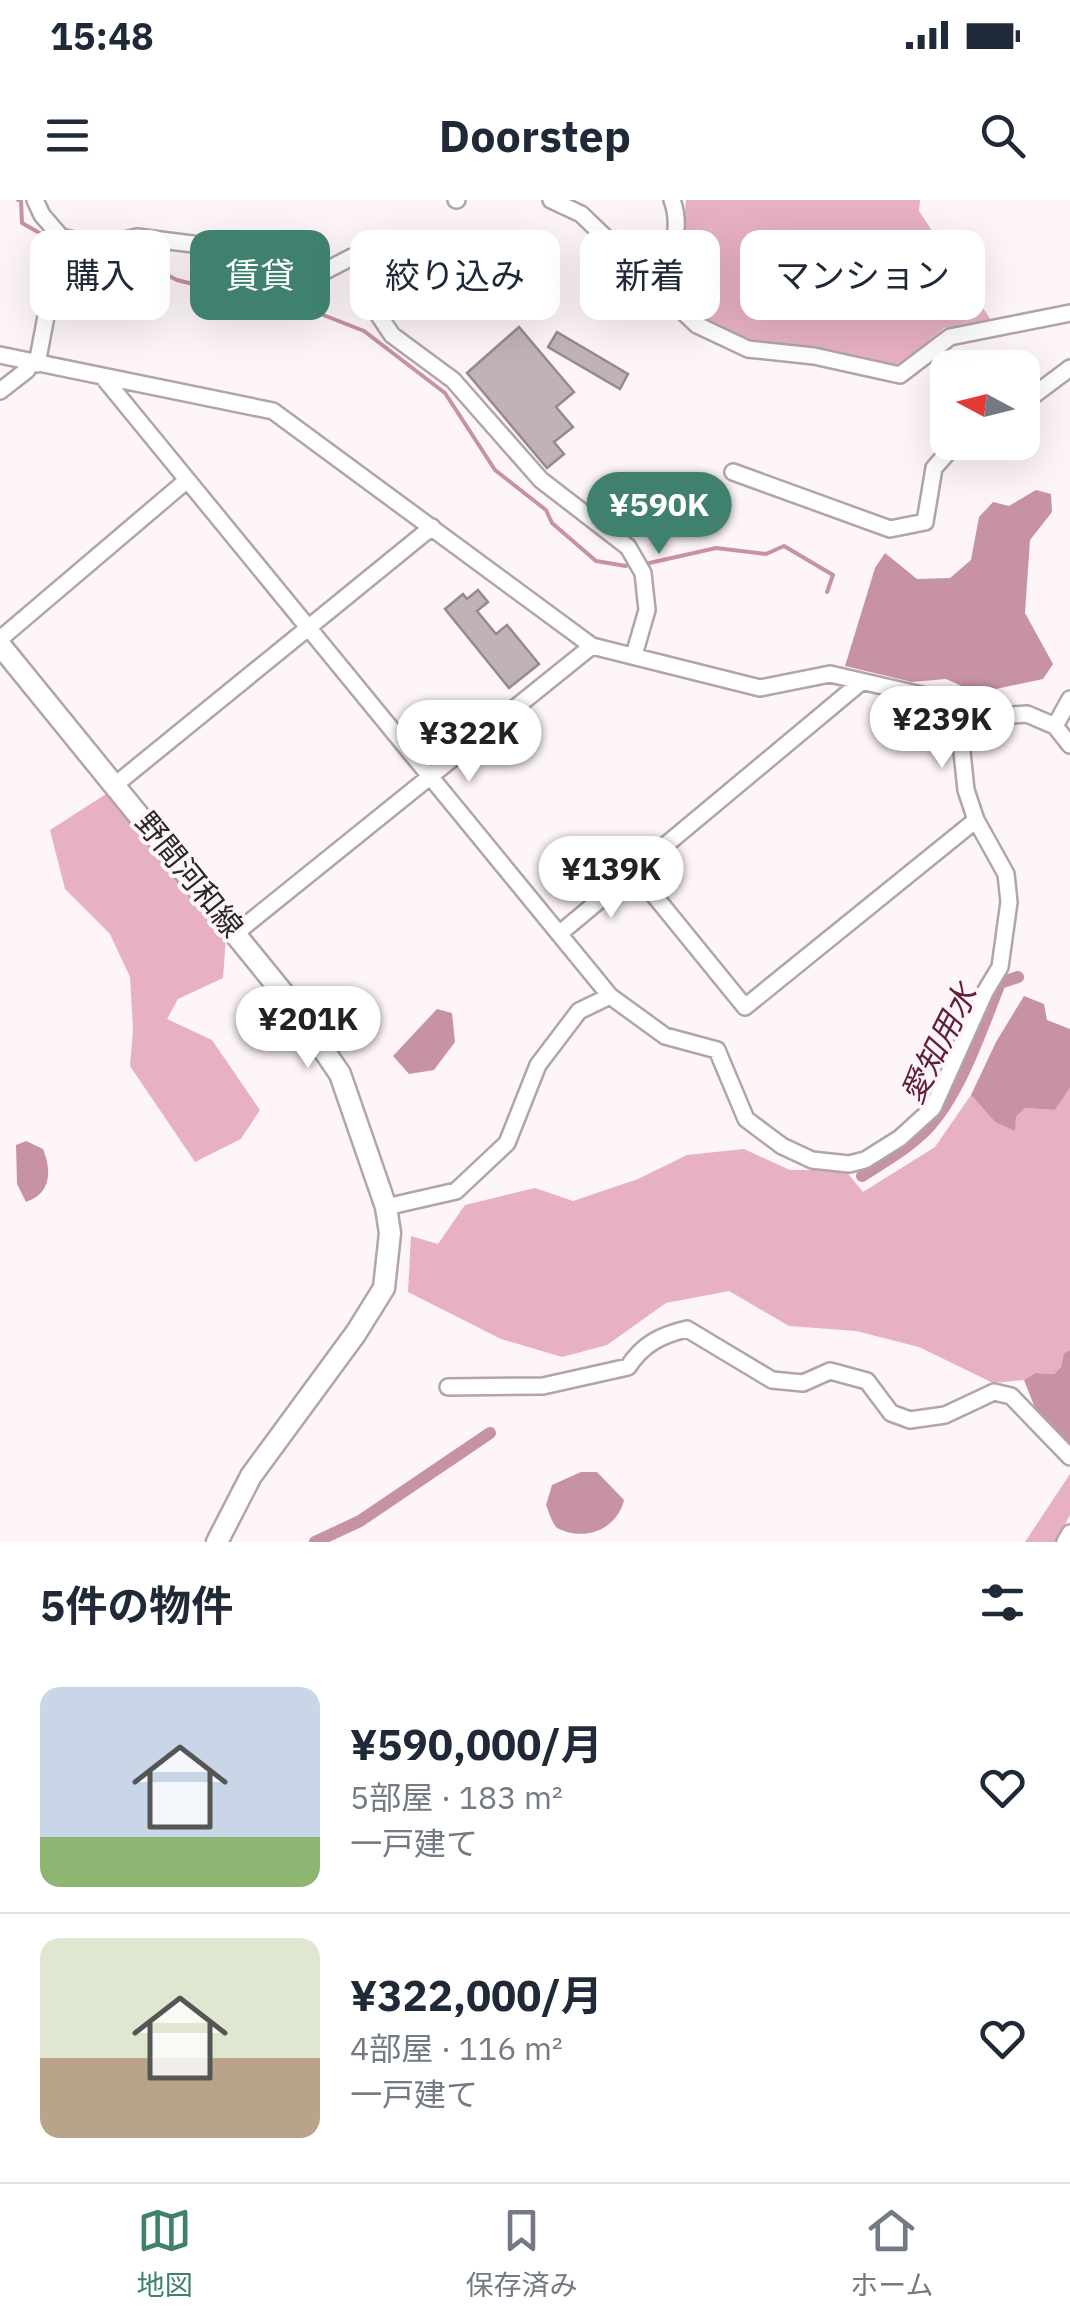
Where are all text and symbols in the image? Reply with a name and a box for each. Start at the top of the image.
text: 15:48 [50,11,154,60]
text: Doorstep [439,106,631,164]
icon: menu [40,108,95,163]
icon: search [975,108,1030,163]
chip: 購入 [30,230,170,320]
chip: 賃貸 [190,230,330,320]
chip: 絞り込み [350,230,560,320]
chip: 新着 [580,230,720,320]
chip: マンション [740,230,985,320]
north arrow [930,350,1040,460]
map controls [930,350,1040,460]
pin: ¥590K [589,472,729,557]
text: ¥590K [609,483,709,525]
pin: ¥239K [872,686,1012,771]
text: ¥239K [892,697,992,739]
pin: ¥322K [399,700,539,785]
text: ¥322K [419,711,519,753]
street label: 野間河和線 [128,803,253,945]
pin: ¥139K [541,836,681,921]
text: ¥139K [561,847,661,889]
water label: 愛知用水 [890,974,987,1110]
pin: ¥201K [238,986,378,1071]
text: ¥201K [258,997,358,1039]
icon: filters [975,1575,1030,1630]
text: 5件の物件 [40,1578,233,1633]
text: ¥590,000/月 [350,1717,603,1772]
icon: home [120,1727,240,1847]
icon: heart [975,1760,1030,1815]
text: 5部屋 · 183 m² [350,1776,563,1818]
text: 一戸建て [350,1822,478,1864]
text: ¥322,000/月 [350,1968,603,2023]
icon: home [120,1978,240,2098]
icon: heart [975,2011,1030,2066]
text: 4部屋 · 116 m² [350,2027,563,2069]
text: 一戸建て [350,2073,478,2115]
tab: 地図 [136,2203,192,2303]
tab: 保存済み [465,2203,577,2303]
tab: ホーム [850,2203,934,2303]

